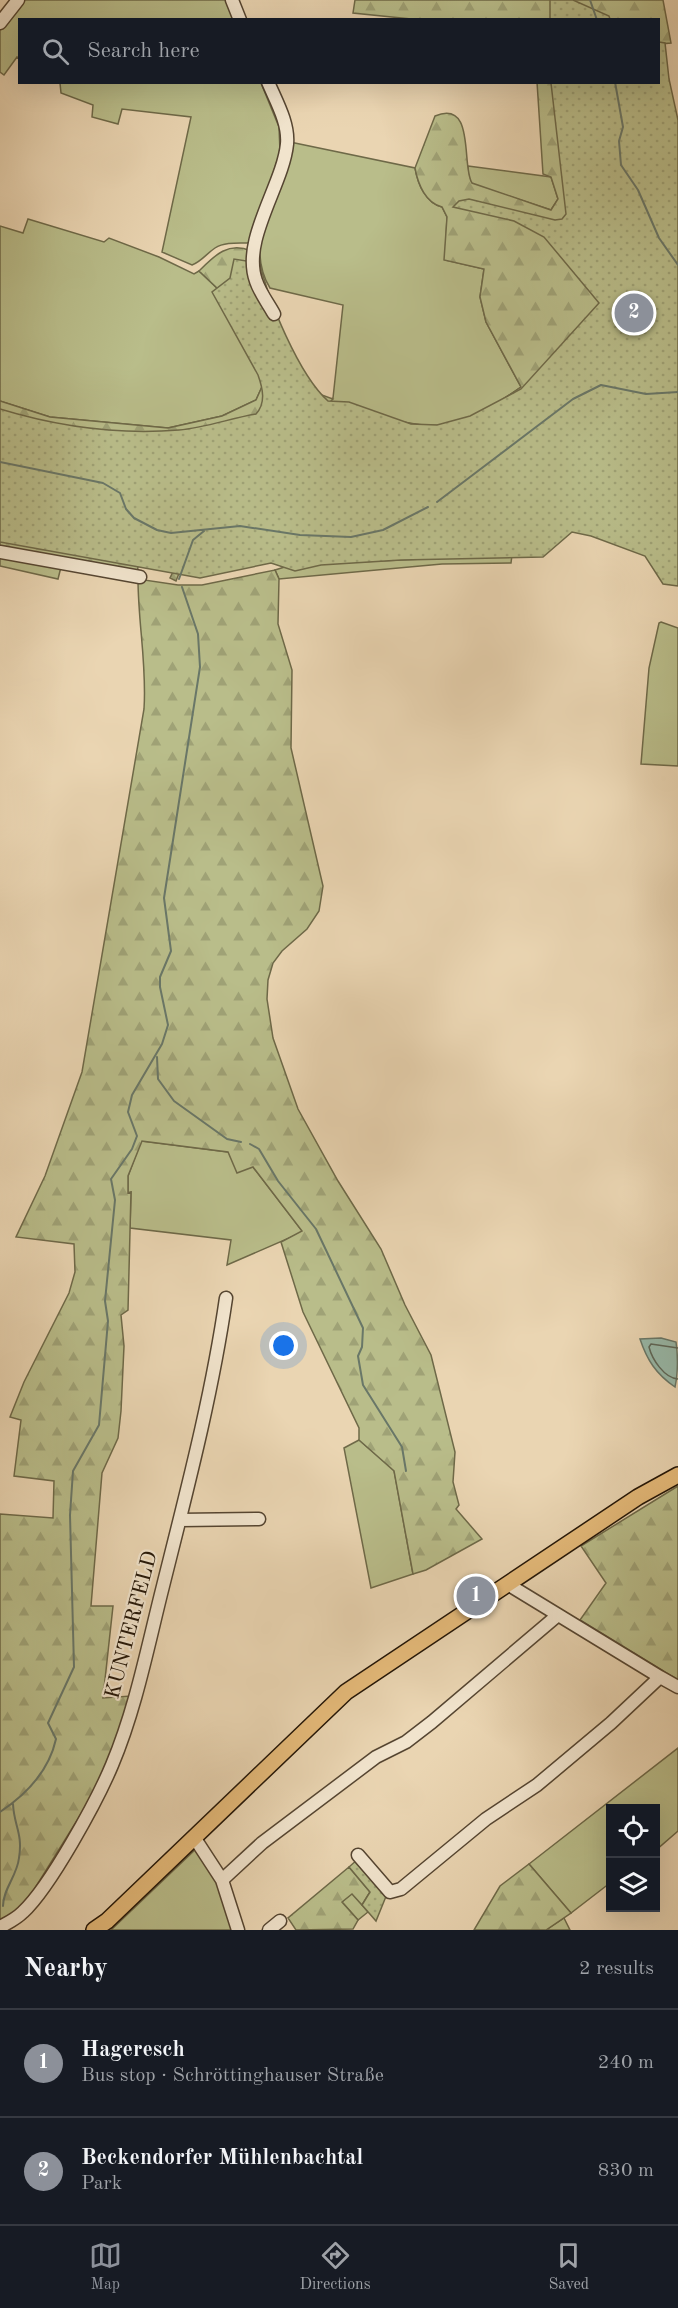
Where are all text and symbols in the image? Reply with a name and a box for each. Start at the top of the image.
search box [18,18,660,84]
icon: search [39,35,72,68]
text: Search here [87,40,200,62]
pin: 2 [614,290,654,336]
your location [269,1331,298,1360]
street label: KUNTERFELD [102,1549,162,1701]
pin: 1 [456,1574,496,1618]
map controls [606,1804,660,1912]
button: locate [606,1804,660,1858]
button: layers [606,1858,660,1912]
text: Nearby [24,1956,108,1982]
text: 2 results [579,1959,654,1979]
text: Hageresch [81,2039,185,2061]
text: 1 [38,2053,49,2073]
text: 240 m [598,2053,654,2073]
text: Bus stop · Schröttinghauser Straße [81,2066,384,2086]
text: Beckendorfer Mühlenbachtal [81,2147,363,2169]
text: 2 [38,2161,49,2181]
text: 830 m [598,2161,654,2181]
text: Park [81,2174,122,2194]
tab: Map [89,2239,122,2295]
tab: Directions [300,2239,371,2295]
tab: Saved [548,2239,589,2295]

